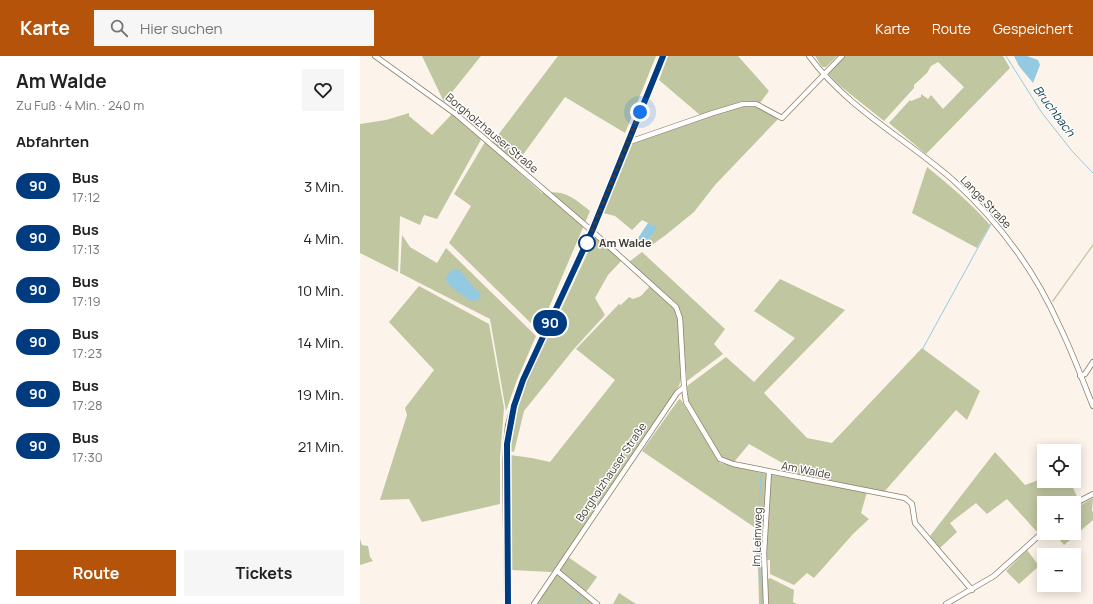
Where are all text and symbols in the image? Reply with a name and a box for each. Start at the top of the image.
search box [94,10,374,46]
text: Karte [20,15,70,41]
icon: search [108,17,130,39]
text: Hier suchen [140,18,222,39]
text: Karte [875,19,910,38]
text: Route [932,19,971,38]
text: Gespeichert [993,19,1073,38]
text: Am Walde [16,68,107,94]
button: heart [302,69,344,111]
water label: Bruchbach [1030,82,1080,141]
street label: Borgholzhauser Straße [443,89,542,176]
text: Zu Fuß · 4 Min. · 240 m [16,96,144,114]
your location [630,102,650,122]
text: Abfahrten [16,131,89,152]
text: Bus [72,167,99,188]
street label: Lange Straße [958,172,1016,232]
text: 90 [29,176,47,195]
text: 3 Min. [304,176,344,197]
text: 17:12 [72,188,100,206]
text: Bus [72,219,99,240]
text: 90 [29,228,47,247]
text: 4 Min. [303,228,344,249]
marker: Am Walde [578,234,596,252]
place label: Am Walde [599,235,652,250]
text: 17:13 [72,240,100,258]
text: Bus [72,271,99,292]
text: 90 [29,280,47,299]
text: 10 Min. [297,280,344,301]
text: 17:19 [72,292,101,310]
line badge: 90 [532,310,568,336]
text: 90 [541,313,559,332]
text: Bus [72,323,99,344]
text: 90 [29,332,47,351]
text: 14 Min. [297,332,344,353]
text: 17:23 [72,344,102,362]
text: Bus [72,375,99,396]
text: 90 [29,384,47,403]
text: 19 Min. [297,384,344,405]
text: 17:28 [72,396,102,414]
street label: Borgholzhauser Straße [572,419,650,524]
text: Bus [72,427,99,448]
text: 90 [29,436,47,455]
text: 21 Min. [298,436,344,457]
map controls [1037,444,1081,592]
button: locate [1037,444,1081,488]
text: 17:30 [72,448,103,466]
street label: Am Walde [780,457,833,482]
button: + [1037,496,1081,540]
street label: Im Leimweg [748,507,765,567]
button: − [1037,548,1081,592]
button: Route [16,550,176,596]
button: Tickets [184,550,344,596]

